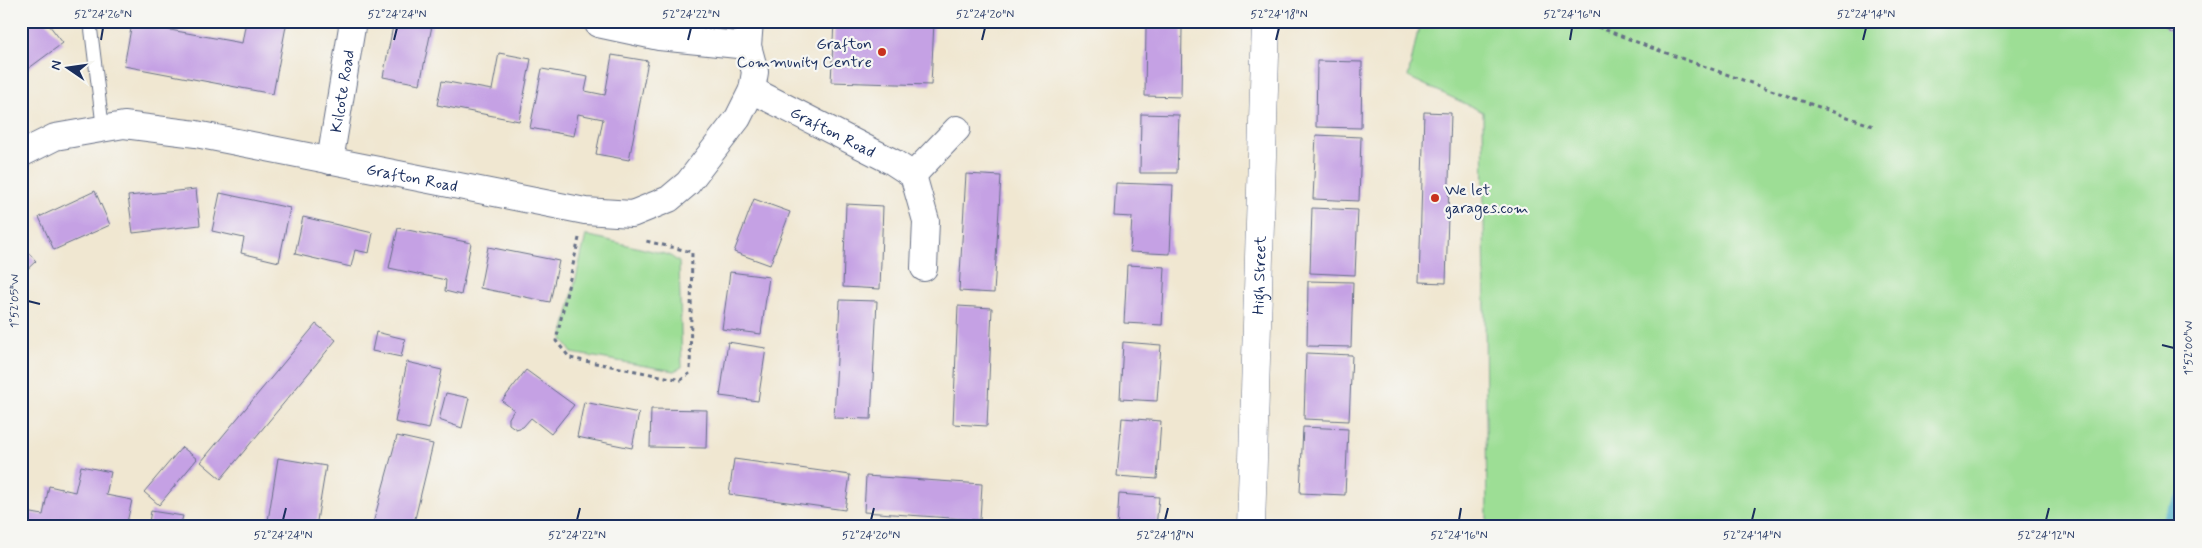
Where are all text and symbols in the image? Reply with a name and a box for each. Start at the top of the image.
text: 52°24'26"N [74,7,132,23]
text: 52°24'24"N [368,7,426,23]
text: 52°24'22"N [662,7,720,23]
text: 52°24'20"N [956,7,1014,23]
text: 52°24'18"N [1250,7,1308,23]
text: 52°24'16"N [1543,7,1601,23]
text: 52°24'14"N [1837,7,1895,23]
place label: Grafton Community Centre [737,34,872,73]
north arrow [42,42,92,92]
marker: Grafton Community Centre [876,46,888,58]
street label: Kilcote Road [326,48,360,134]
text: N [46,59,66,72]
street label: Grafton Road [786,102,878,163]
street label: Grafton Road [364,159,459,198]
place label: We let garages.com [1445,180,1529,220]
marker: We let garages.com [1429,192,1441,204]
street label: High Street [1248,235,1272,315]
text: 1°52'05"W [7,274,23,328]
text: 1°52'00"W [2181,321,2197,375]
text: 52°24'24"N [254,528,312,544]
text: 52°24'22"N [548,528,606,544]
text: 52°24'20"N [842,528,900,544]
text: 52°24'18"N [1136,528,1194,544]
text: 52°24'16"N [1430,528,1488,544]
text: 52°24'14"N [1723,528,1781,544]
text: 52°24'12"N [2017,528,2075,544]

